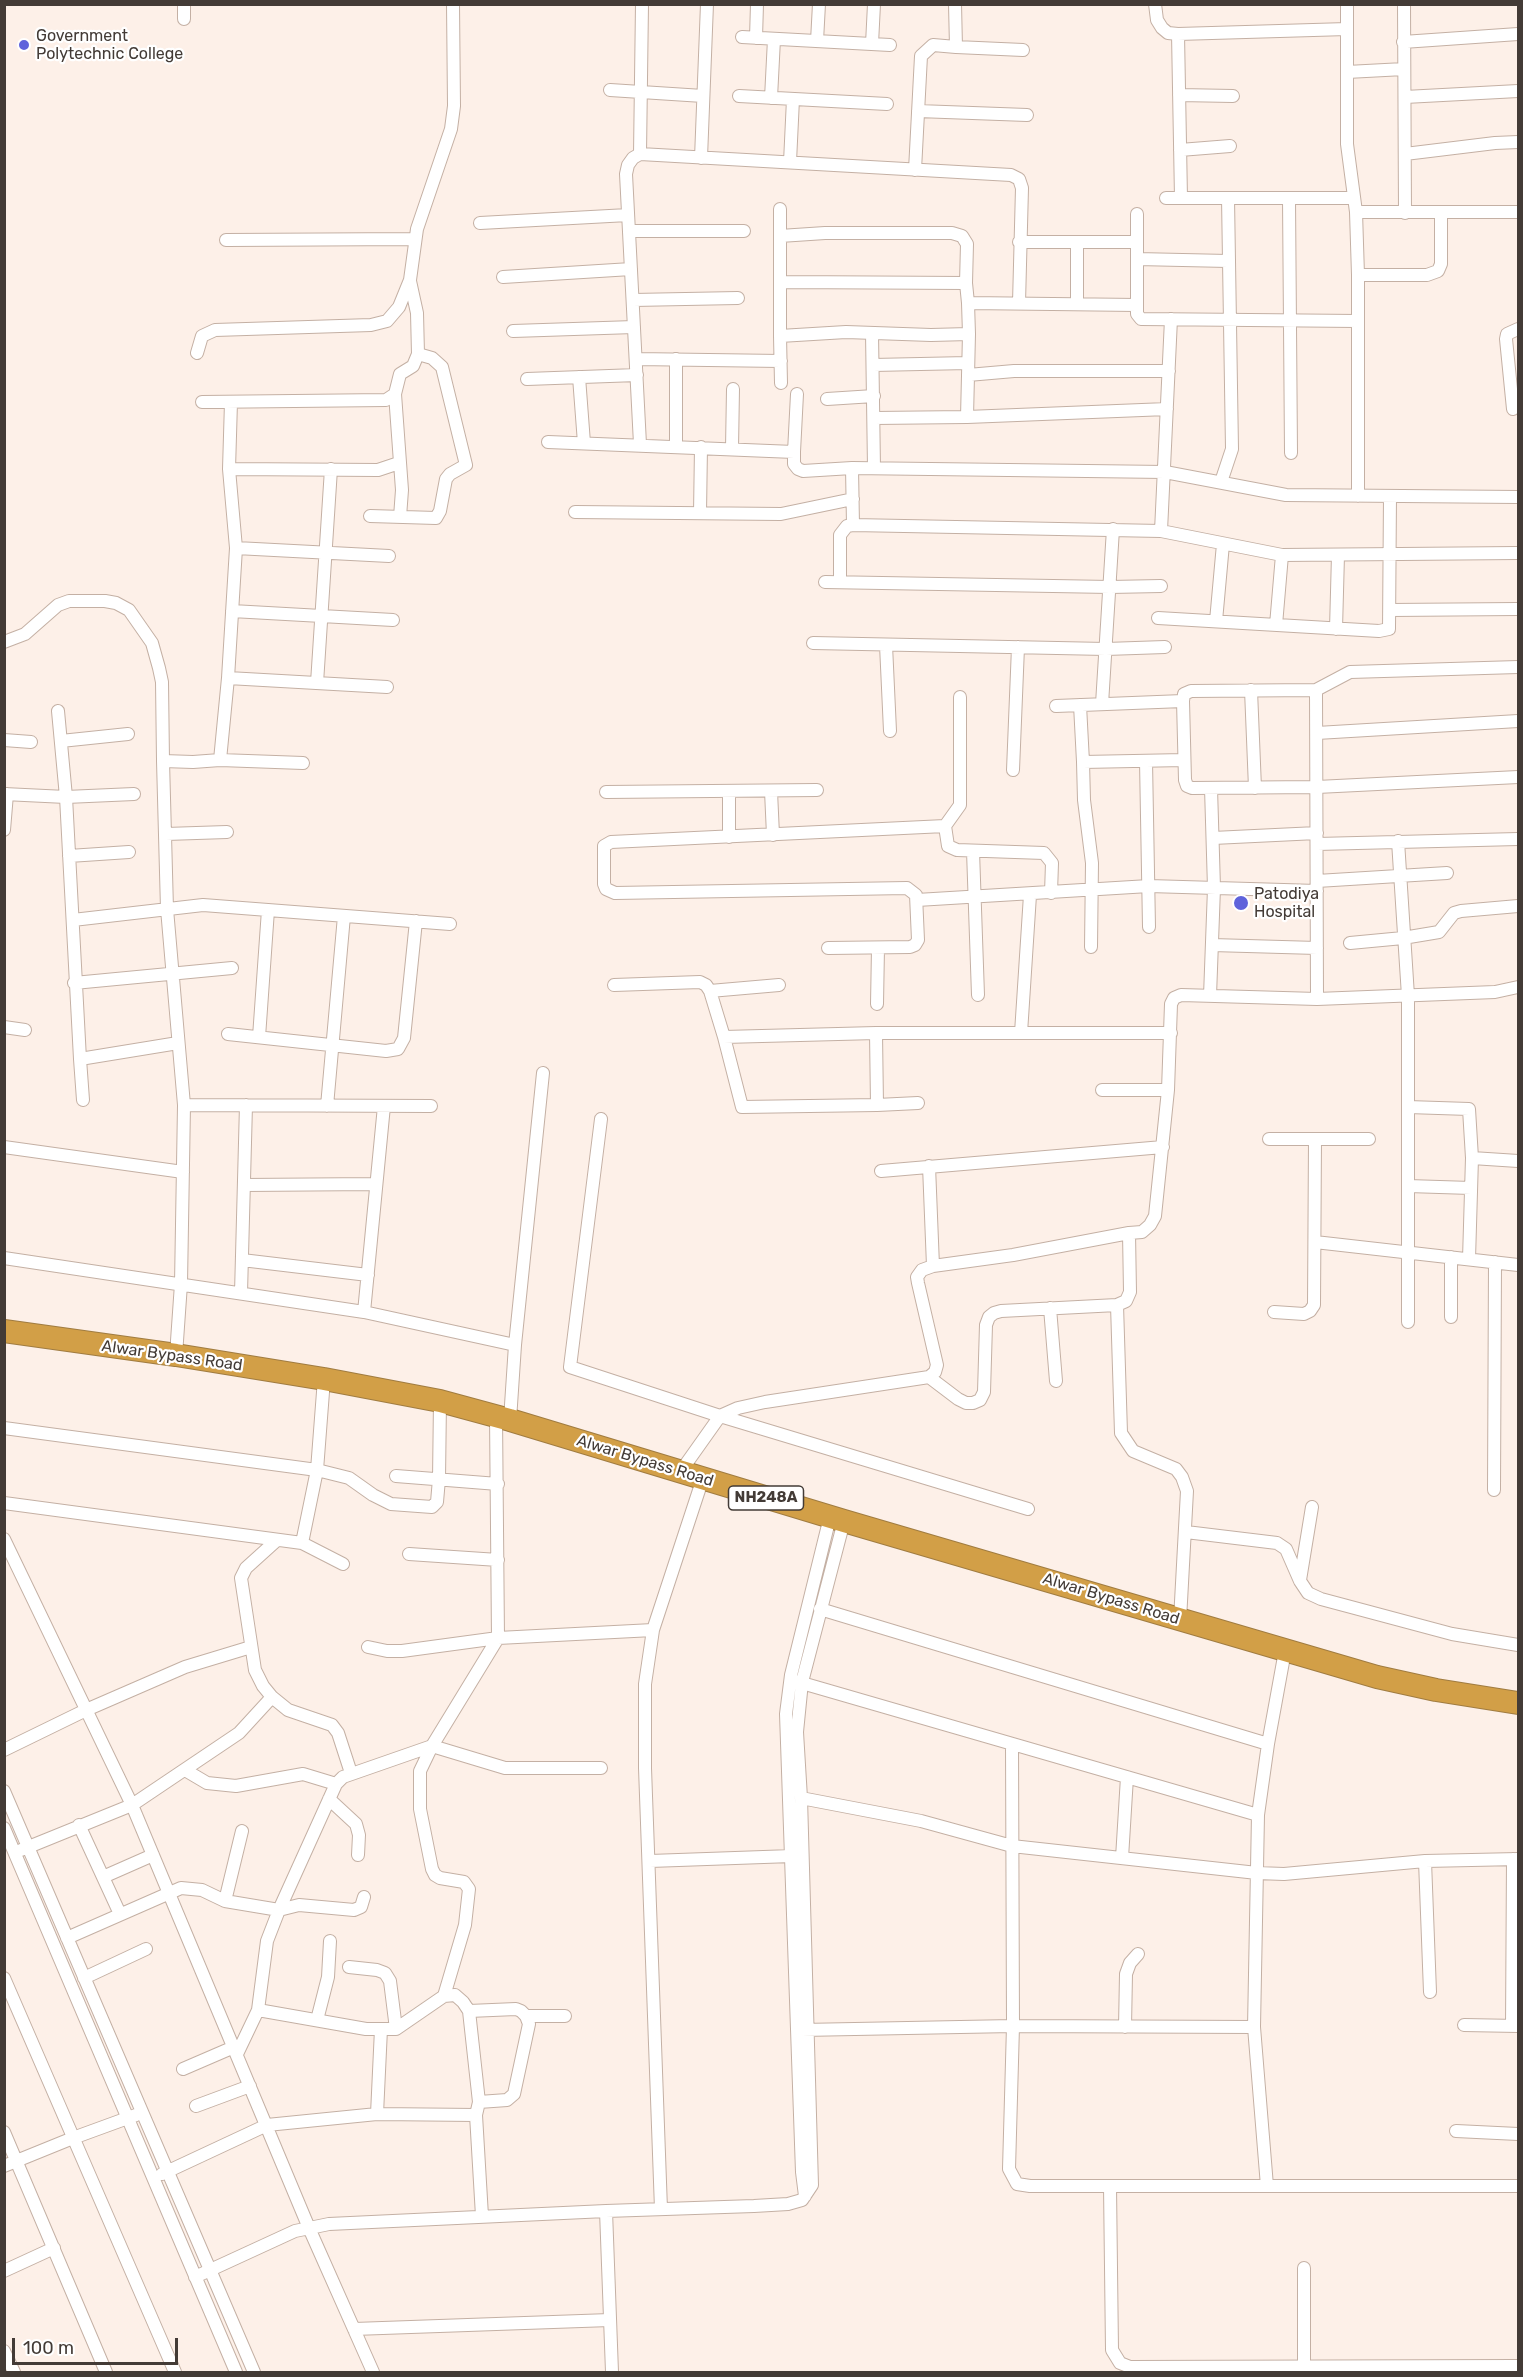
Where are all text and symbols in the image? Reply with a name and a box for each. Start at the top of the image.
place label: Government Polytechnic College [36,26,183,64]
marker: Government Polytechnic College [17,38,31,52]
place label: Patodiya Hospital [1254,884,1319,922]
marker: Patodiya Hospital [1232,894,1250,912]
street label: Alwar Bypass Road [100,1337,244,1375]
street label: Alwar Bypass Road [574,1431,716,1491]
road number: NH248A [728,1486,804,1510]
street label: Alwar Bypass Road [1040,1569,1182,1629]
scale bar [15,2326,182,2364]
text: 100 m [23,2337,74,2359]

